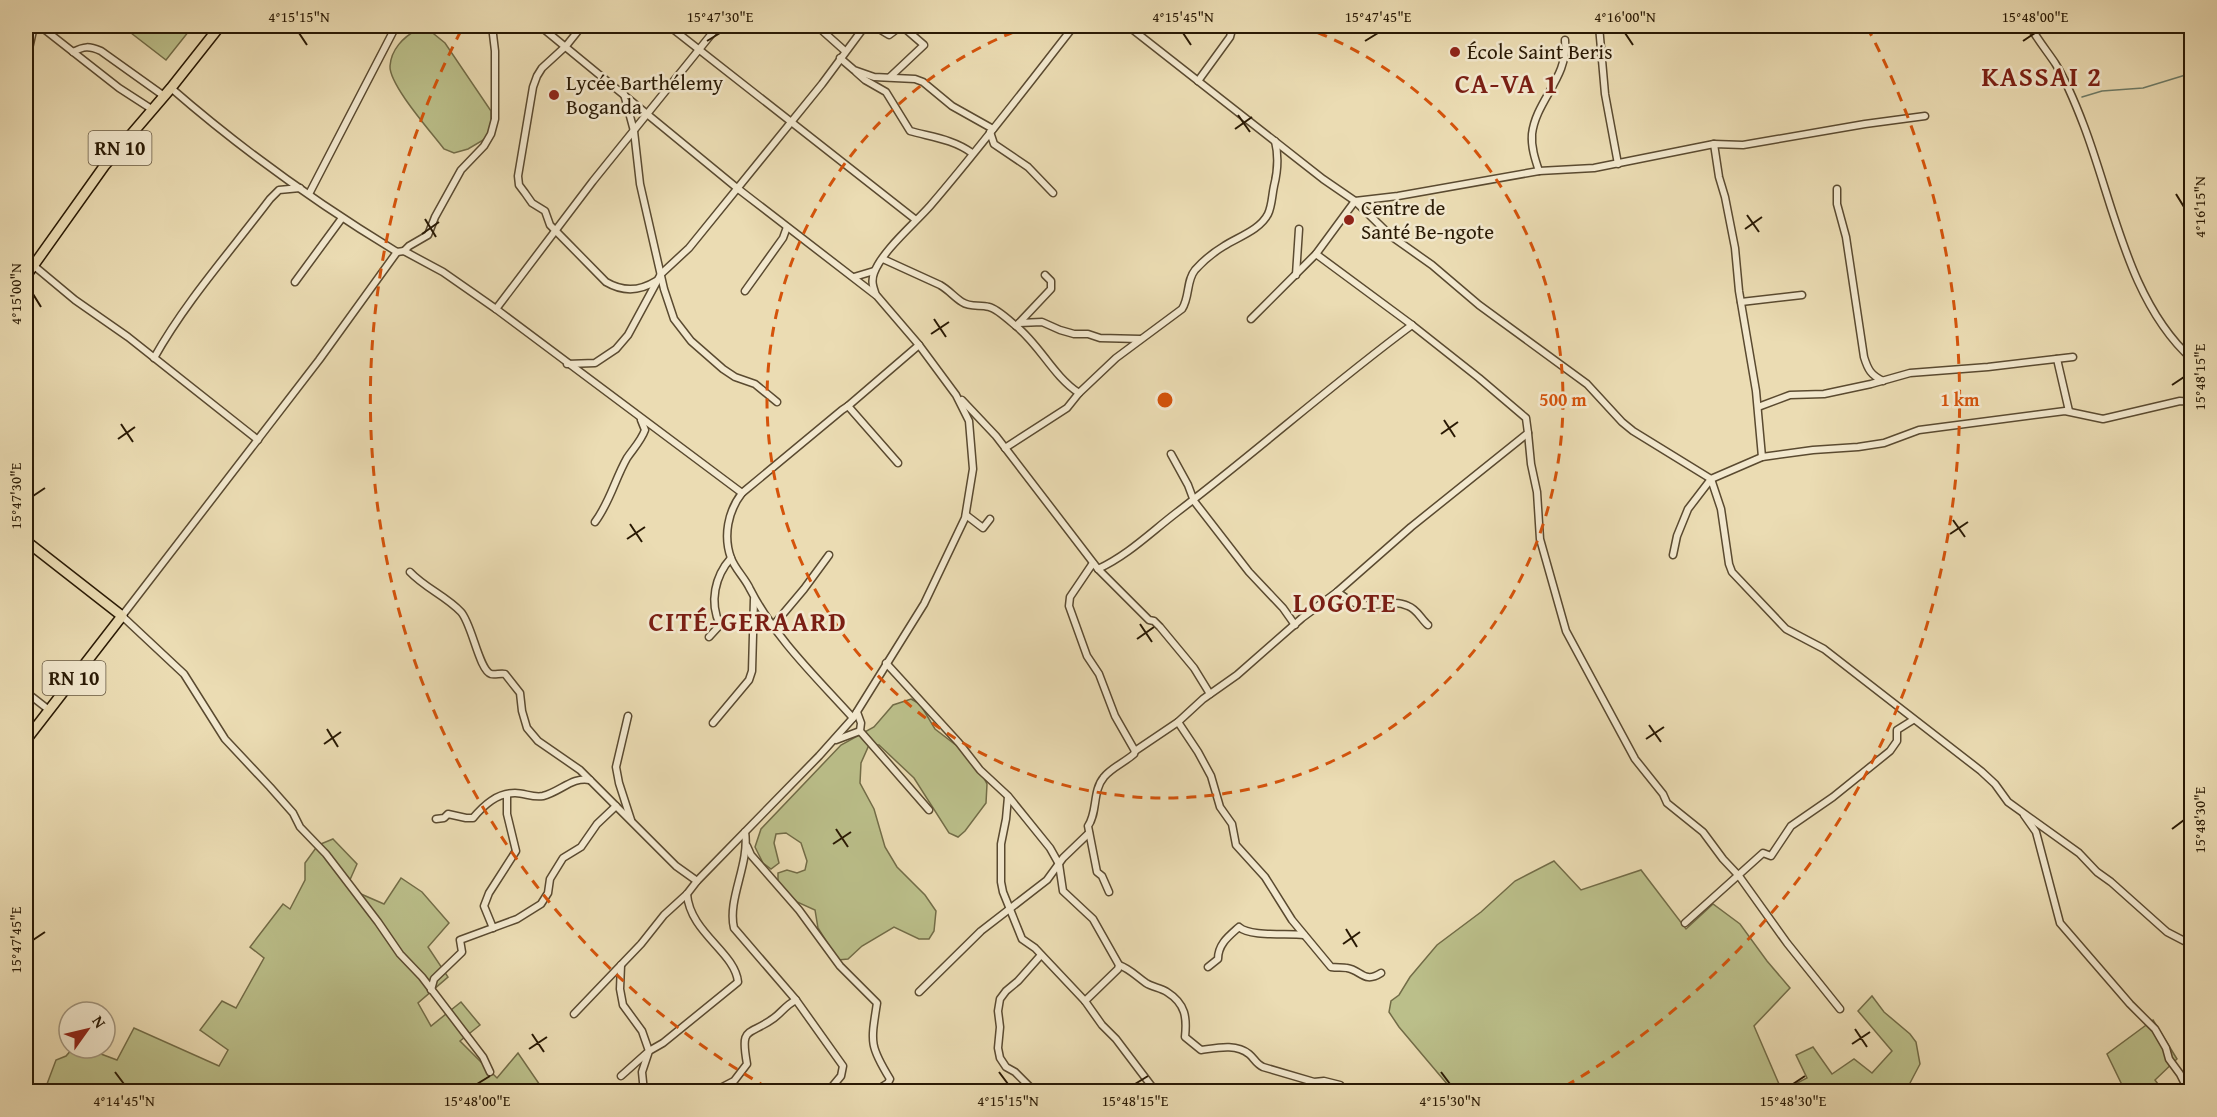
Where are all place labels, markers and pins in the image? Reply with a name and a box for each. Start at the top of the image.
place label: École Saint Beris [1467,36,1613,67]
marker: École Saint Beris [1448,45,1462,59]
place label: Lycée Barthélemy Boganda [566,67,724,122]
marker: Lycée Barthélemy Boganda [547,88,561,102]
place label: Centre de Santé Be-ngote [1361,192,1494,247]
marker: Centre de Santé Be-ngote [1342,213,1356,227]
centre of rings [1155,390,1175,410]

